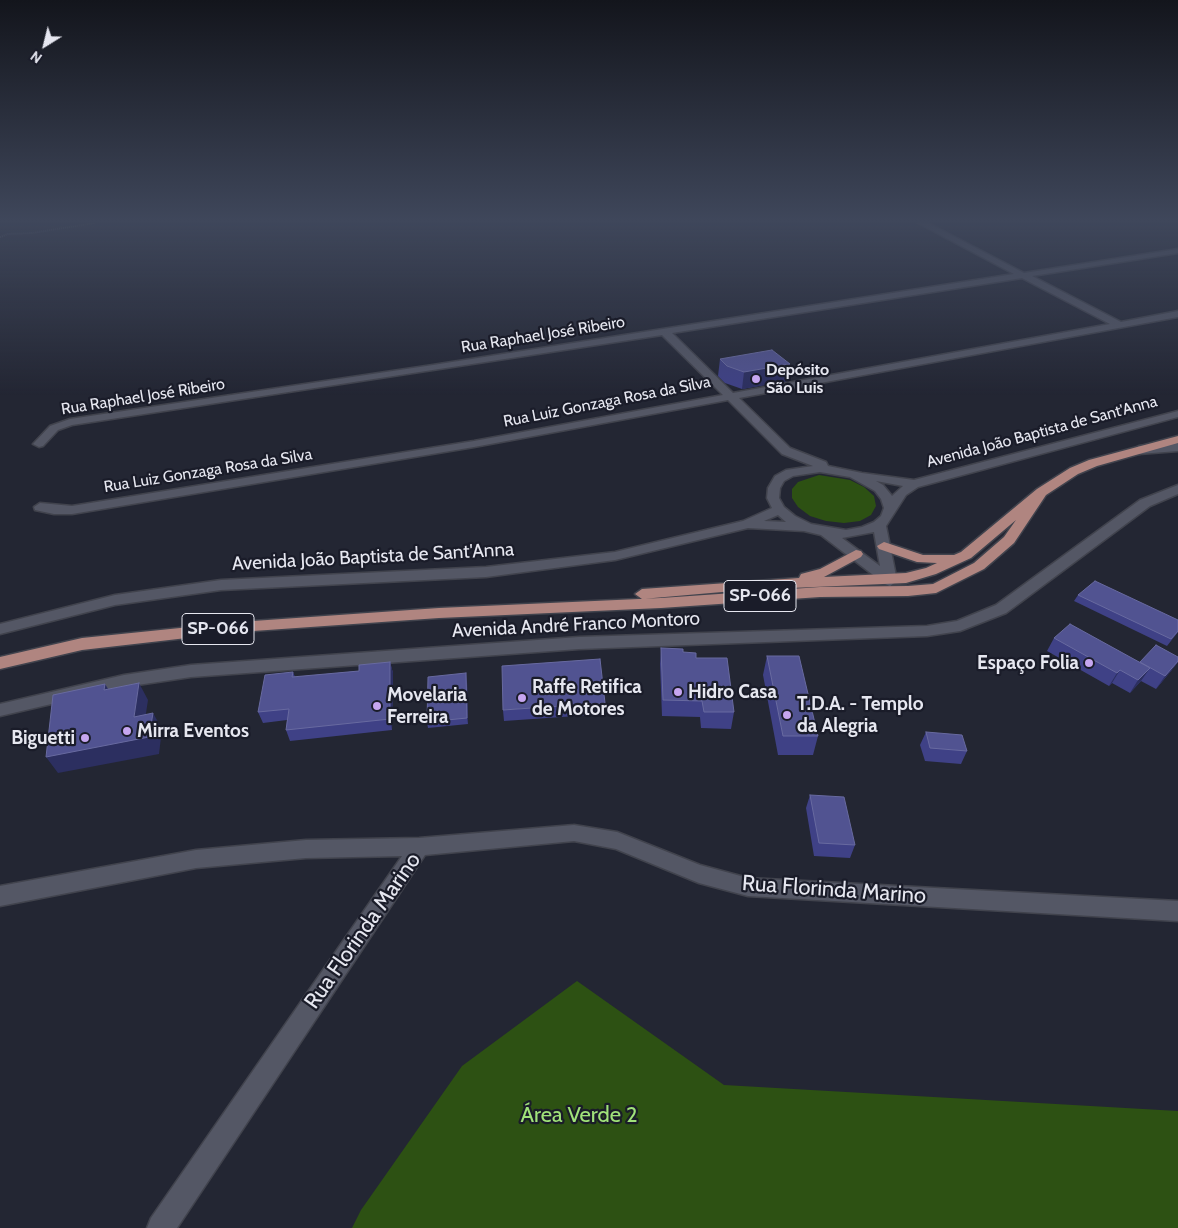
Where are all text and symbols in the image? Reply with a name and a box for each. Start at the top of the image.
north arrow [20,20,70,70]
text: N [27,47,45,67]
street label: Rua Raphael José Ribeiro [460,313,626,357]
place label: Depósito São Luis [766,360,829,398]
street label: Rua Luiz Gonzaga Rosa da Silva [502,372,712,432]
marker: Depósito São Luis [750,373,762,385]
street label: Rua Raphael José Ribeiro [60,375,226,419]
street label: Avenida João Baptista de Sant'Anna [925,392,1159,472]
street label: Rua Luiz Gonzaga Rosa da Silva [102,445,314,497]
street label: Avenida João Baptista de Sant'Anna [231,538,515,576]
road number: SP-066 [724,580,796,612]
street label: Avenida André Franco Montoro [451,607,701,643]
road number: SP-066 [182,614,254,644]
place label: Espaço Folia [977,652,1079,674]
marker: Espaço Folia [1083,657,1095,669]
place label: Raffe Retifica de Motores [532,676,642,720]
place label: Hidro Casa [688,681,777,703]
place label: Movelaria Ferreira [387,684,467,728]
marker: Hidro Casa [672,686,684,698]
marker: Raffe Retifica de Motores [516,692,528,704]
place label: T.D.A. - Templo da Alegria [797,693,924,737]
marker: Movelaria Ferreira [371,700,383,712]
marker: T.D.A. - Templo da Alegria [781,709,793,721]
place label: Mirra Eventos [137,720,249,742]
marker: Mirra Eventos [121,725,133,737]
place label: Biguetti [11,727,75,749]
marker: Biguetti [79,732,91,744]
street label: Rua Florinda Marino [299,848,427,1014]
street label: Rua Florinda Marino [741,870,927,910]
park label: Área Verde 2 [521,1103,637,1129]

